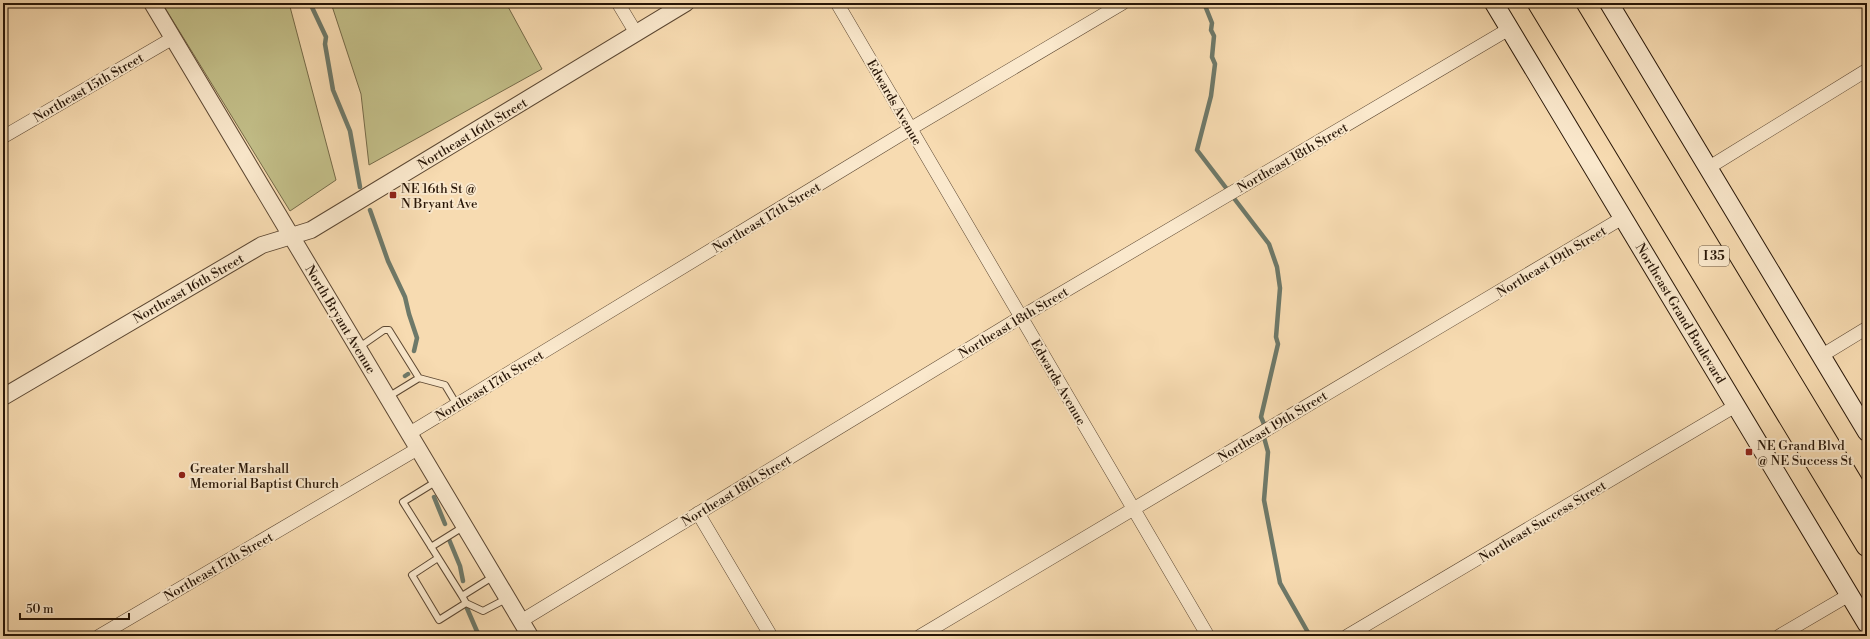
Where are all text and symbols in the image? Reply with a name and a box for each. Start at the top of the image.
street label: Northeast 15th Street [30,50,147,126]
street label: Edwards Avenue [863,57,925,149]
street label: Northeast 16th Street [415,95,531,173]
street label: Northeast 18th Street [1234,119,1351,196]
street label: Northeast 17th Street [709,179,824,257]
place label: NE 16th St @ N Bryant Ave [401,181,478,212]
marker: NE 16th St @ N Bryant Ave [388,190,398,200]
street label: Northeast 19th Street [1494,223,1610,301]
street label: Northeast Grand Boulevard [1632,240,1729,387]
road number: I 35 [1699,246,1729,266]
street label: Northeast 16th Street [130,250,247,327]
street label: North Bryant Avenue [301,262,379,377]
street label: Northeast 18th Street [956,284,1072,362]
street label: Edwards Avenue [1027,337,1089,429]
street label: Northeast 17th Street [432,347,547,425]
street label: Northeast 19th Street [1215,388,1331,466]
place label: NE Grand Blvd @ NE Success St [1757,438,1853,469]
marker: NE Grand Blvd @ NE Success St [1744,447,1754,457]
street label: Northeast 18th Street [679,452,795,530]
place label: Greater Marshall Memorial Baptist Church [190,461,339,492]
marker: Greater Marshall Memorial Baptist Church [177,470,187,480]
street label: Northeast Success Street [1476,477,1609,566]
street label: Northeast 17th Street [161,529,276,605]
scale bar [20,595,129,621]
text: 50 m [26,602,54,617]

